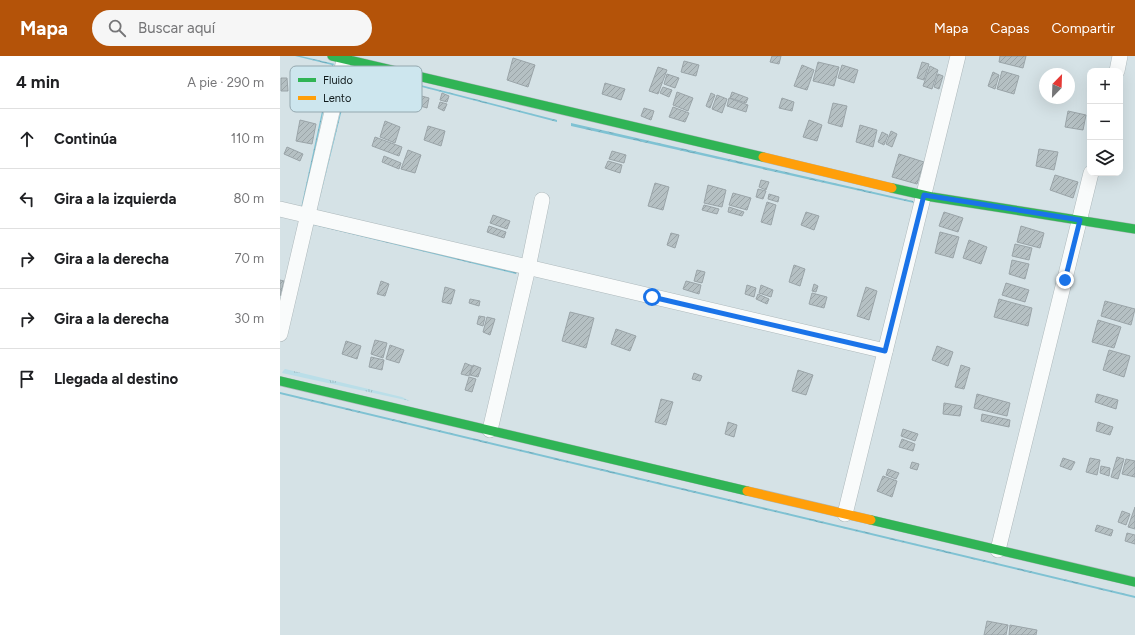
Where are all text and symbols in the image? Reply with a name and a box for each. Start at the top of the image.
search box [92,10,372,46]
text: Mapa [20,17,68,40]
icon: search [106,17,128,39]
text: Buscar aquí [138,19,215,37]
text: Mapa [934,20,968,37]
text: Capas [990,20,1029,37]
text: Compartir [1051,20,1115,37]
legend [290,66,422,112]
north arrow [1039,68,1075,104]
map controls [1087,68,1123,176]
button: + [1087,68,1123,104]
text: 4 min [16,72,60,92]
text: Fluido [323,74,353,87]
text: A pie · 290 m [187,75,264,90]
text: Lento [323,92,351,105]
button: − [1087,104,1123,140]
icon: ahead [16,128,38,150]
text: Continúa [54,130,117,148]
text: 110 m [231,131,264,146]
button: layers [1087,140,1123,176]
icon: left [16,188,38,210]
text: Gira a la izquierda [54,190,176,208]
text: 80 m [233,191,264,206]
icon: right [16,248,38,270]
text: Gira a la derecha [54,250,169,268]
text: 70 m [234,251,264,266]
route end [1056,271,1074,289]
route start [643,288,661,306]
icon: right [16,308,38,330]
text: Gira a la derecha [54,310,169,328]
text: 30 m [234,311,264,326]
icon: arrive [16,368,38,390]
text: Llegada al destino [54,370,178,388]

